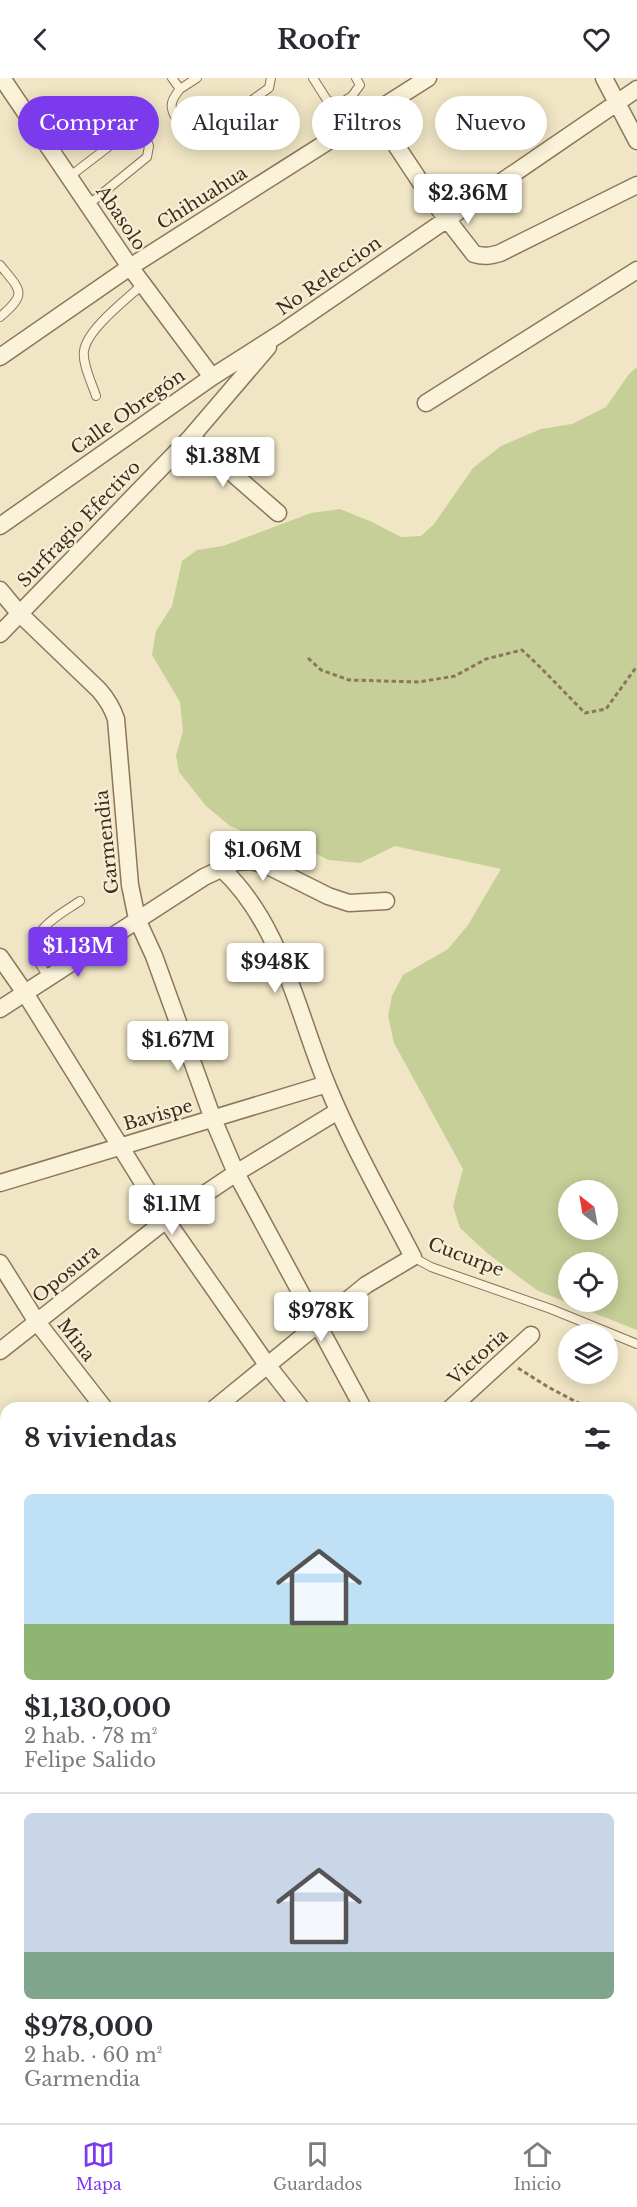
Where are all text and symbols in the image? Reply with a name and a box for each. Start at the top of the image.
icon: back [24,23,57,56]
text: Roofr [277,23,360,56]
icon: heart [580,23,613,56]
chip: Comprar [18,96,159,150]
chip: Alquilar [171,96,300,150]
chip: Filtros [312,96,423,150]
chip: Nuevo [435,96,547,150]
street label: Chihuahua [153,162,251,234]
pin: $2.36M [419,174,517,225]
street label: Abasolo [91,181,151,255]
text: $2.36M [428,181,508,205]
street label: No Releccion [272,232,386,320]
street label: Calle Obregón [67,365,189,459]
pin: $1.38M [174,437,272,488]
text: $1.38M [185,444,261,468]
street label: Surfragio Efectivo [13,456,145,592]
street label: Garmendia [91,789,123,895]
pin: $1.06M [214,831,312,882]
text: $1.06M [224,838,302,862]
pin: $1.13M [29,927,127,978]
text: $1.13M [42,934,114,958]
pin: $948K [233,943,317,994]
text: $948K [241,950,309,974]
pin: $1.67M [129,1021,227,1072]
text: $1.67M [141,1028,215,1052]
street label: Bavispe [121,1095,195,1135]
north arrow [558,1180,618,1240]
map controls [558,1180,618,1384]
pin: $1.1M [130,1185,214,1236]
text: $1.1M [143,1192,201,1216]
street label: Cucurpe [425,1233,507,1281]
street label: Oposura [28,1240,104,1308]
button: locate [558,1252,618,1312]
pin: $978K [279,1292,363,1343]
text: $978K [288,1299,354,1323]
street label: Mina [53,1314,99,1366]
street label: Victoria [443,1324,513,1390]
button: layers [558,1324,618,1384]
text: 8 viviendas [24,1422,177,1454]
icon: filters [581,1422,614,1455]
icon: home [265,1533,373,1641]
text: $1,130,000 [24,1692,171,1724]
text: 2 hab. · 78 m² [24,1724,158,1748]
text: Felipe Salido [24,1748,156,1772]
icon: home [265,1852,373,1960]
text: $978,000 [24,2011,153,2043]
text: 2 hab. · 60 m² [24,2043,163,2067]
text: Garmendia [24,2067,140,2091]
tab: Mapa [76,2138,122,2194]
tab: Guardados [273,2138,362,2194]
tab: Inicio [514,2138,561,2194]

